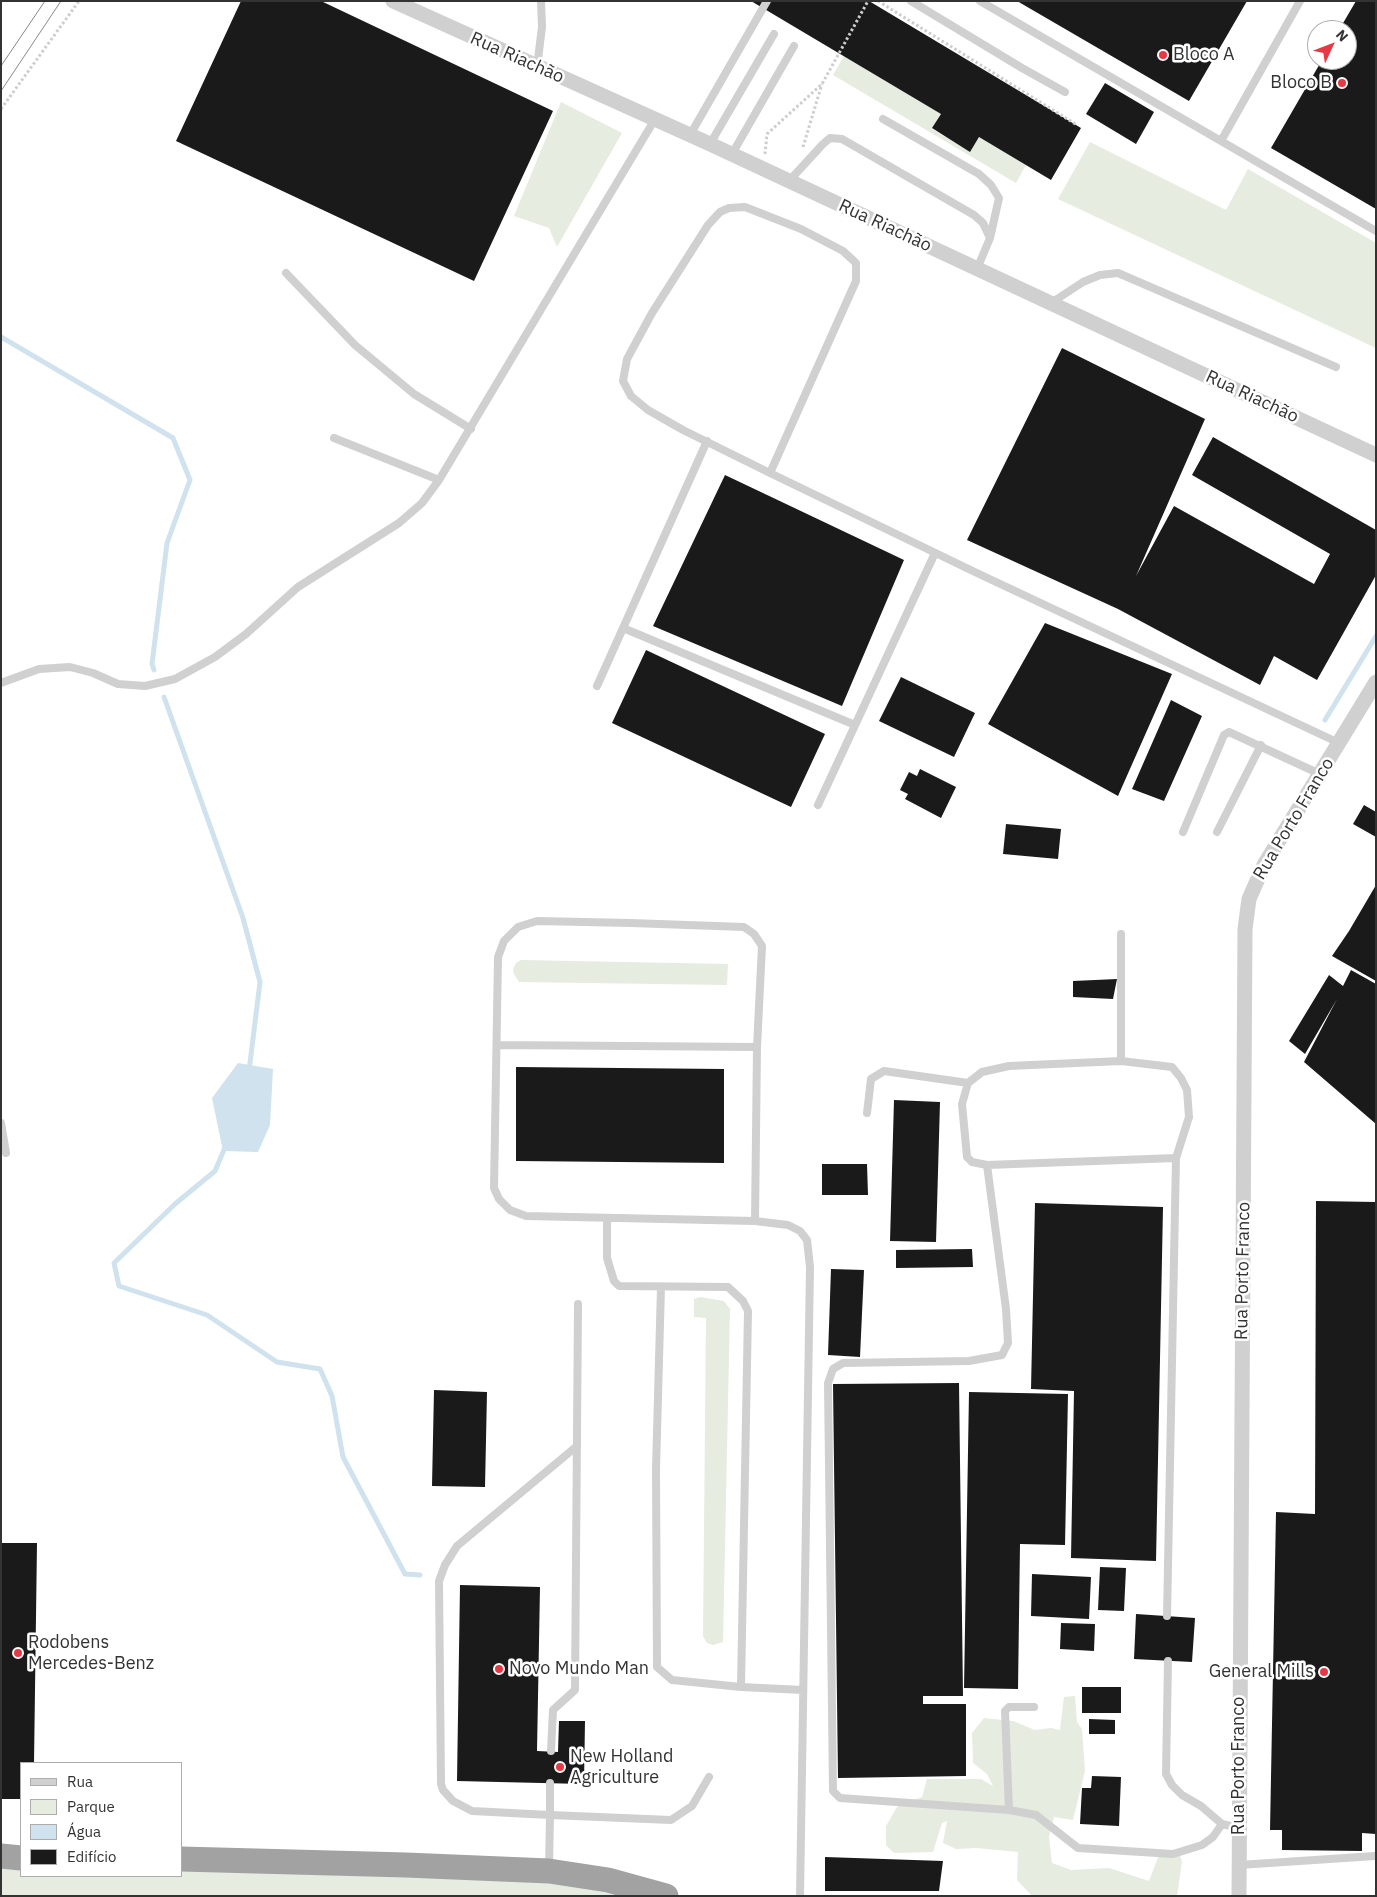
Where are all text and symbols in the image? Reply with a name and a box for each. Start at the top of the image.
north arrow [1307,20,1357,70]
text: N [1332,26,1352,45]
street label: Rua Riachão [467,28,567,88]
place label: Bloco A [1173,44,1235,66]
marker: Bloco A [1157,49,1169,61]
place label: Bloco B [1270,72,1332,94]
marker: Bloco B [1336,77,1348,89]
street label: Rua Riachão [835,195,935,257]
street label: Rua Riachão [1202,366,1302,428]
street label: Rua Porto Franco [1249,754,1339,884]
street label: Rua Porto Franco [1231,1202,1255,1340]
place label: Rodobens Mercedes-Benz [28,1632,154,1675]
marker: Rodobens Mercedes-Benz [12,1647,24,1659]
place label: Novo Mundo Man [509,1658,649,1680]
place label: General Mills [1209,1661,1314,1683]
marker: Novo Mundo Man [493,1663,505,1675]
marker: General Mills [1318,1666,1330,1678]
street label: Rua Porto Franco [1228,1697,1250,1835]
place label: New Holland Agriculture [570,1746,673,1788]
marker: New Holland Agriculture [554,1761,566,1773]
legend [20,1762,182,1877]
text: Rua [67,1772,93,1791]
text: Parque [67,1797,115,1816]
text: Água [67,1822,101,1841]
text: Edifício [67,1847,116,1866]

